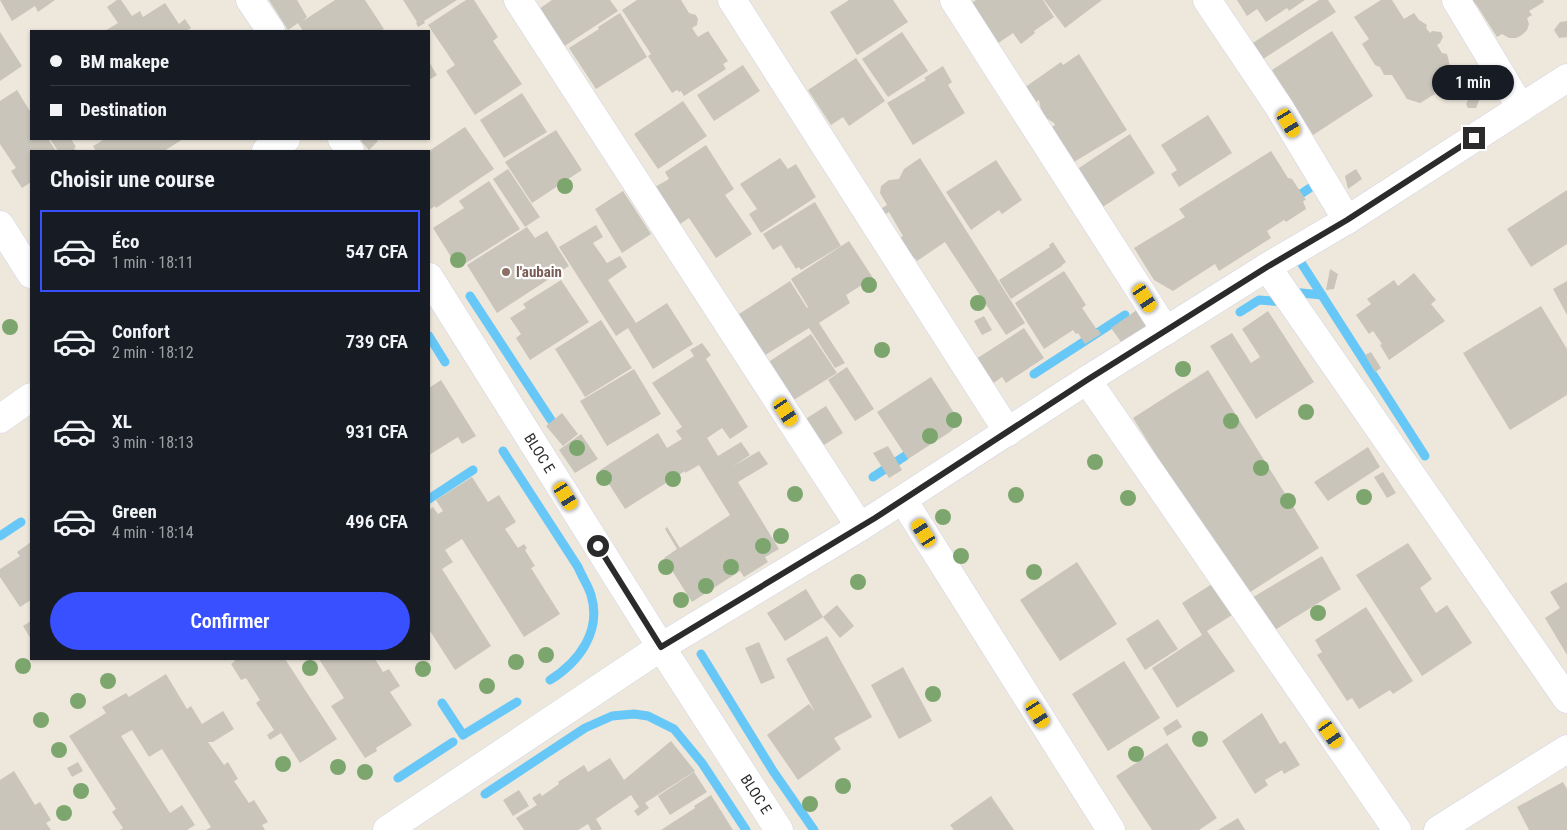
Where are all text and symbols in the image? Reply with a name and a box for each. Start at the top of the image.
text: BM makepe [80,50,169,73]
callout: 1 min [1433,66,1515,100]
text: 1 min [1455,73,1491,92]
text: Destination [80,98,167,121]
car [1274,106,1303,140]
route end [1463,127,1485,149]
text: Choisir une course [50,167,215,192]
icon: car [52,229,97,274]
text: Éco [112,230,139,253]
text: 547 CFA [346,240,408,263]
text: 1 min · 18:11 [112,253,194,272]
place label: l'aubain [516,263,562,281]
marker: l'aubain [500,266,512,278]
car [1130,281,1159,315]
icon: car [52,319,97,364]
text: Confort [112,320,170,343]
text: 739 CFA [346,330,408,353]
text: 2 min · 18:12 [112,343,194,362]
car [771,395,800,429]
icon: car [52,409,97,454]
text: XL [112,410,132,433]
text: 931 CFA [346,420,408,443]
street label: BLOC E [520,430,559,476]
text: 3 min · 18:13 [112,433,194,452]
car [551,479,580,513]
icon: car [52,499,97,544]
text: Green [112,500,157,523]
text: 496 CFA [346,510,408,533]
car [909,516,938,550]
text: 4 min · 18:14 [112,523,194,542]
route start [587,535,609,557]
button: Confirmer [50,592,410,650]
car [1023,697,1052,731]
car [1316,717,1345,751]
street label: BLOC E [737,771,775,817]

